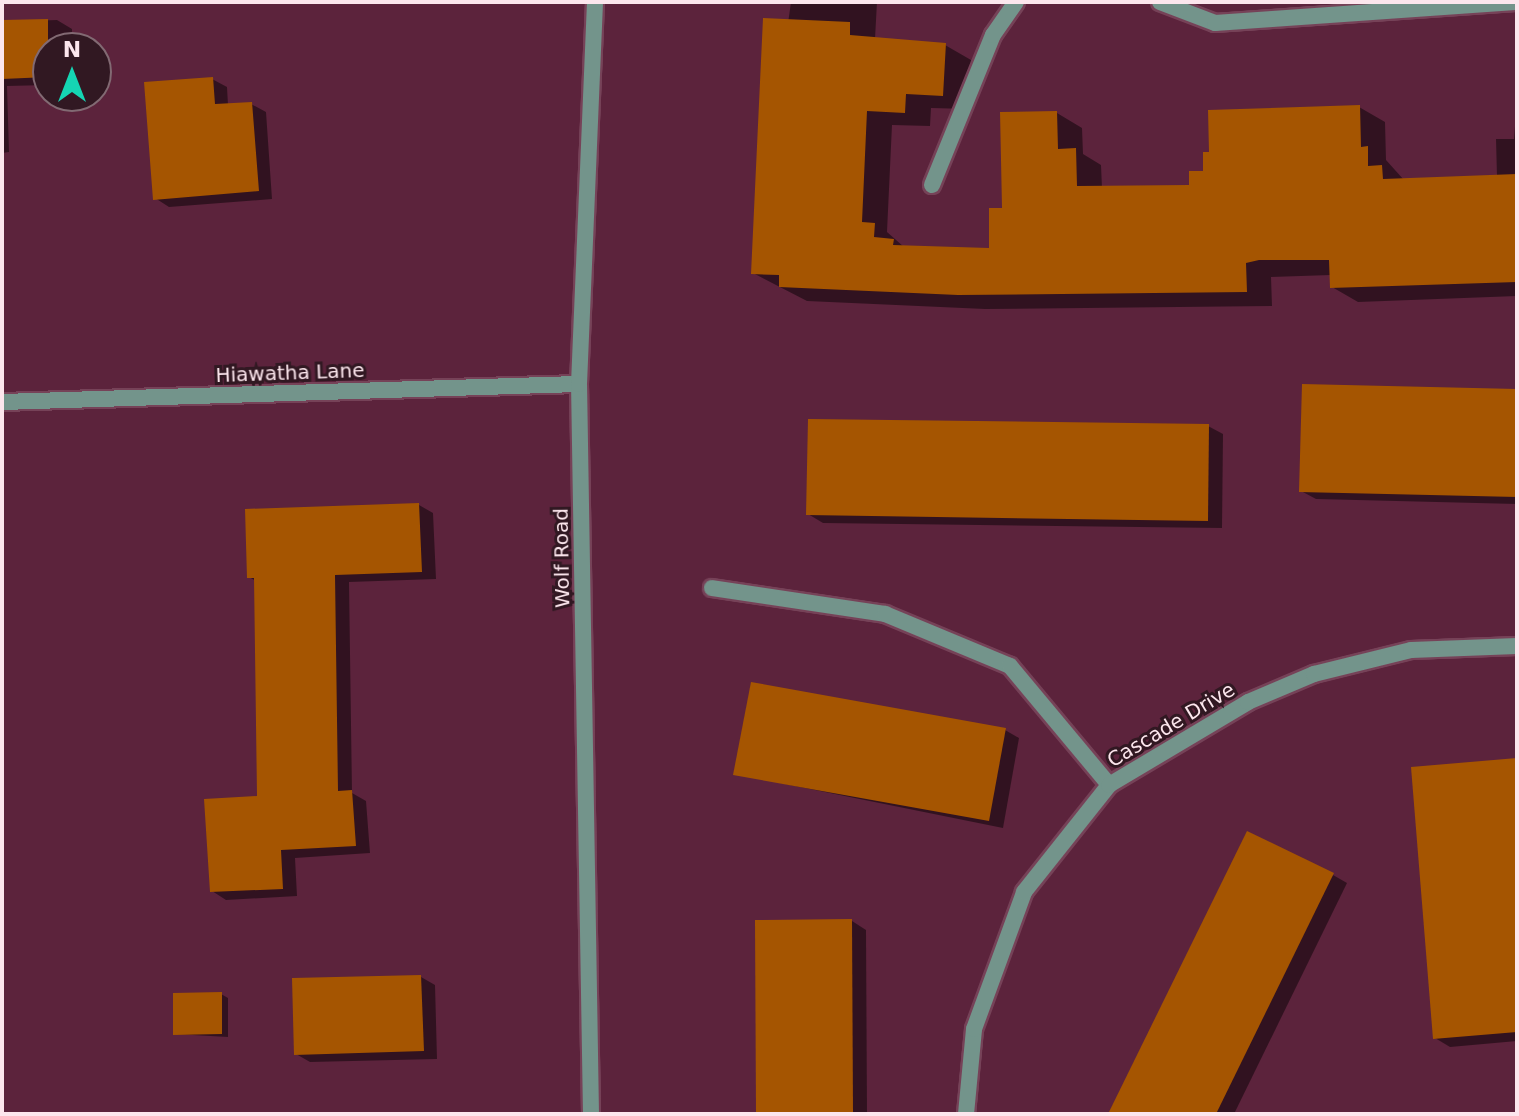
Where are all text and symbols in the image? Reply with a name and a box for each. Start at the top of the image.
north arrow [32,32,112,112]
text: N [63,37,81,62]
street label: Hiawatha Lane [215,358,365,388]
street label: Wolf Road [549,508,575,608]
street label: Cascade Drive [1103,677,1239,773]

